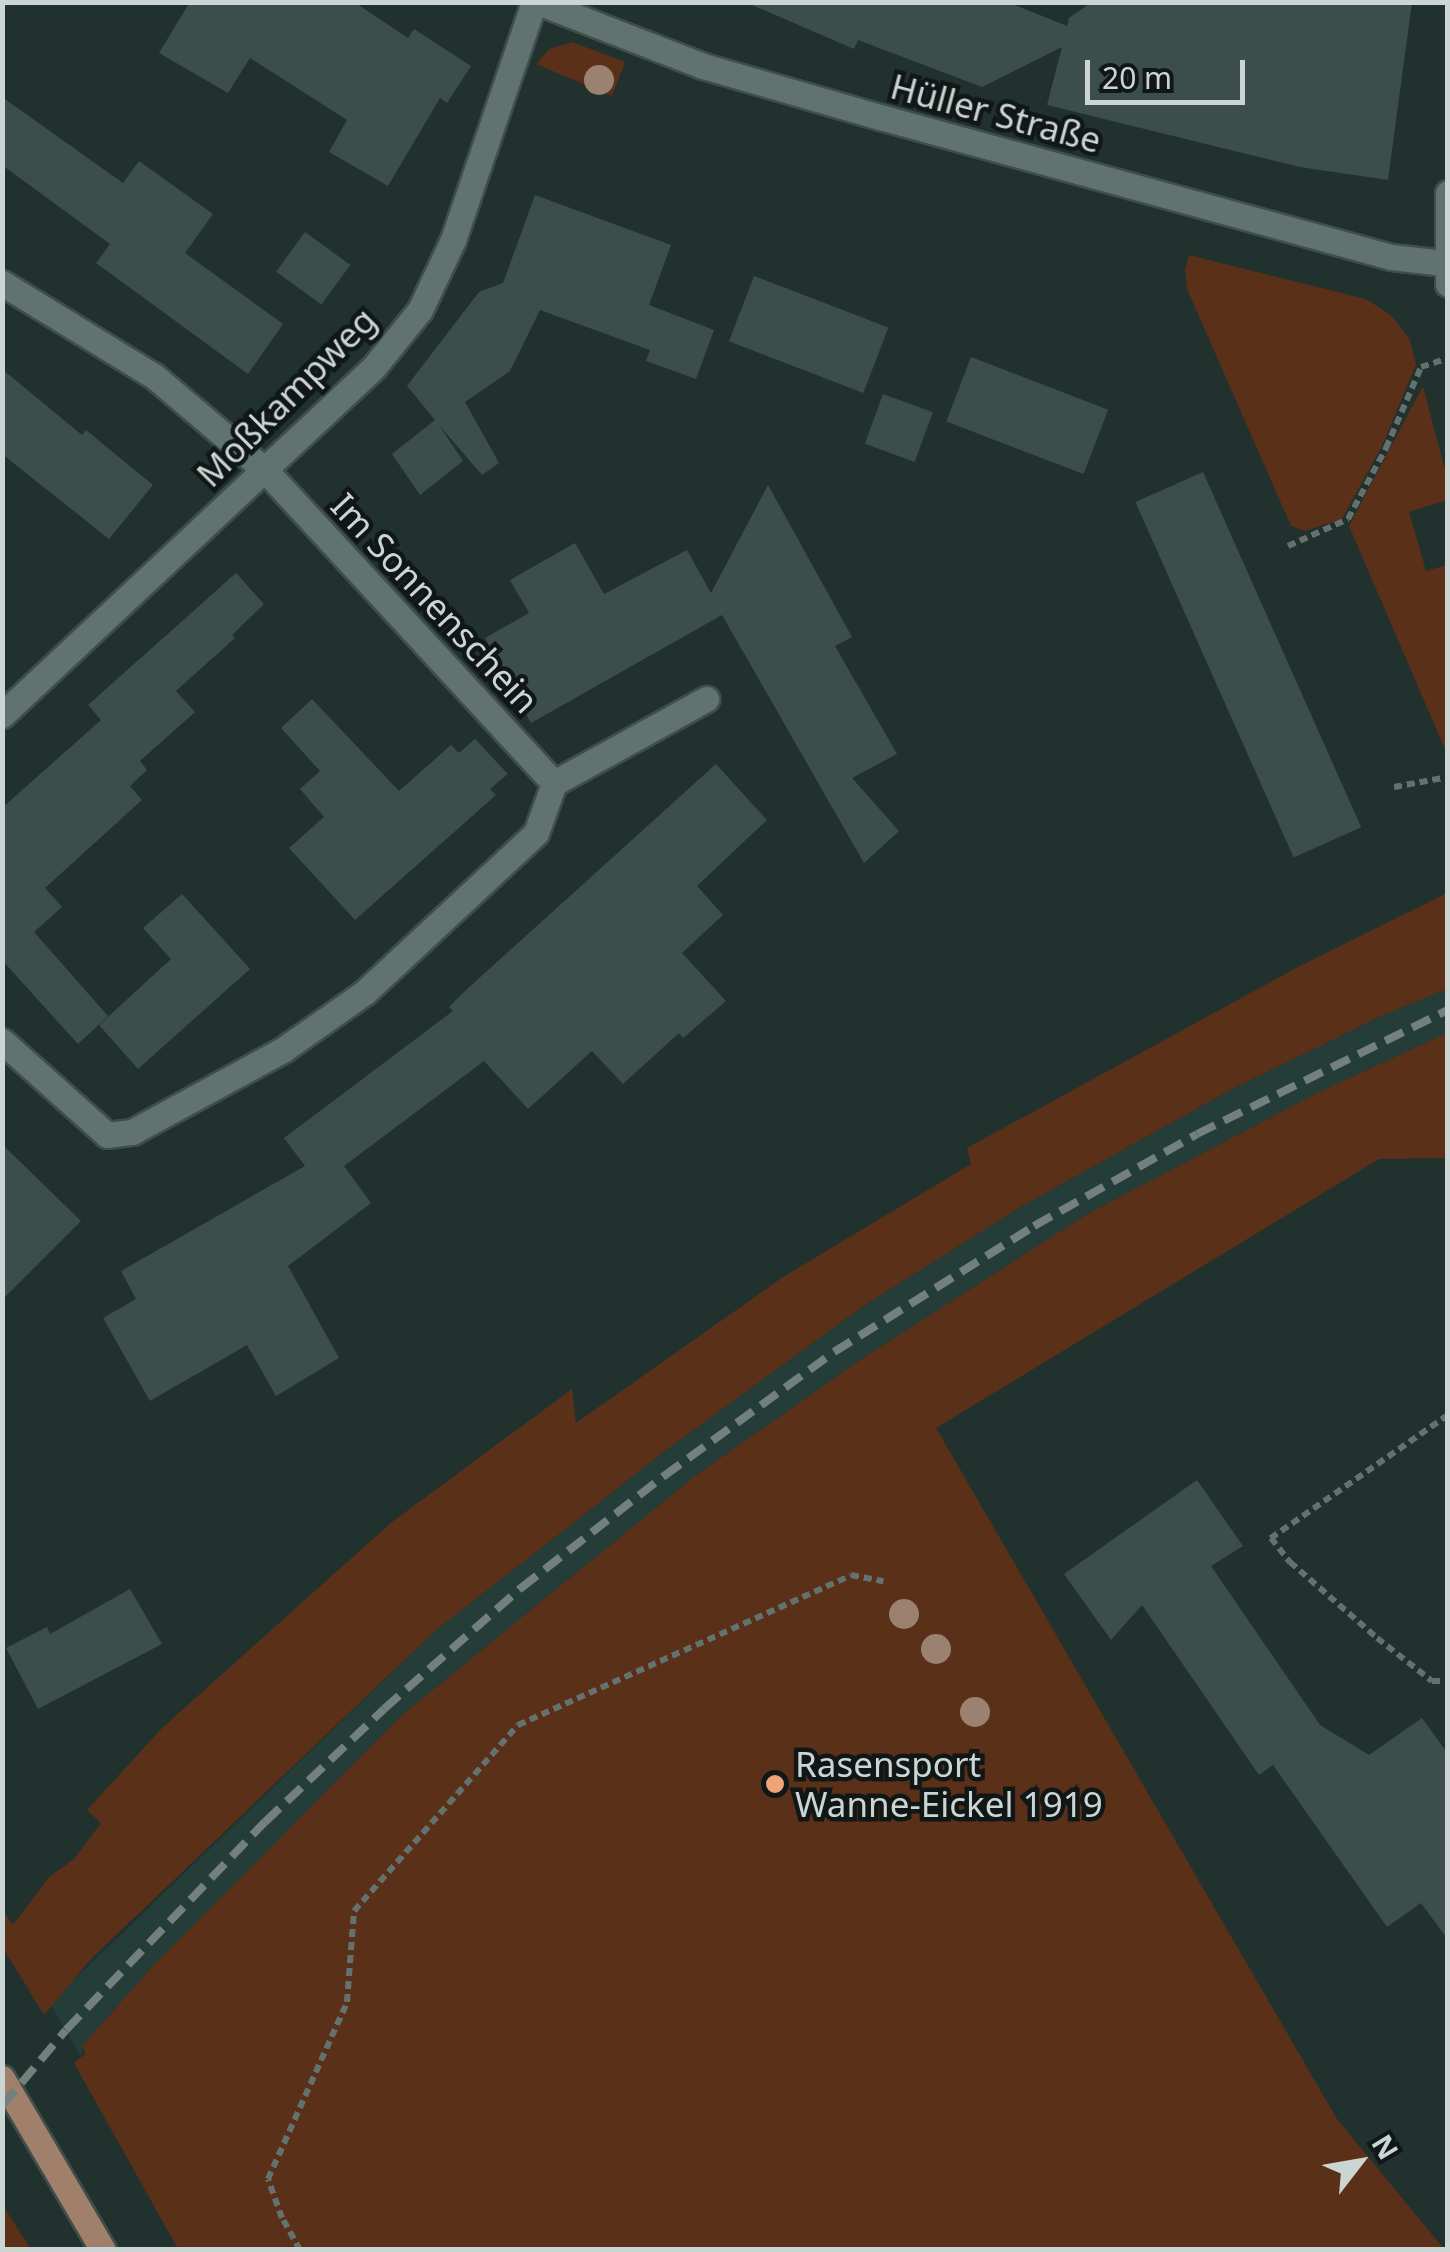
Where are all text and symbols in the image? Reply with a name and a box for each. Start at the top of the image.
scale bar [1090,40,1250,102]
text: 20 m [1102,57,1172,98]
street label: Hüller Straße [886,65,1106,161]
street label: Moßkampweg [188,299,384,495]
street label: Im Sonnenschein [323,485,547,721]
place label: Rasensport Wanne-Eickel 1919 [795,1743,1103,1825]
marker: Rasensport Wanne-Eickel 1919 [764,1773,786,1795]
north arrow [1310,2112,1410,2212]
text: N [1364,2127,1408,2166]

